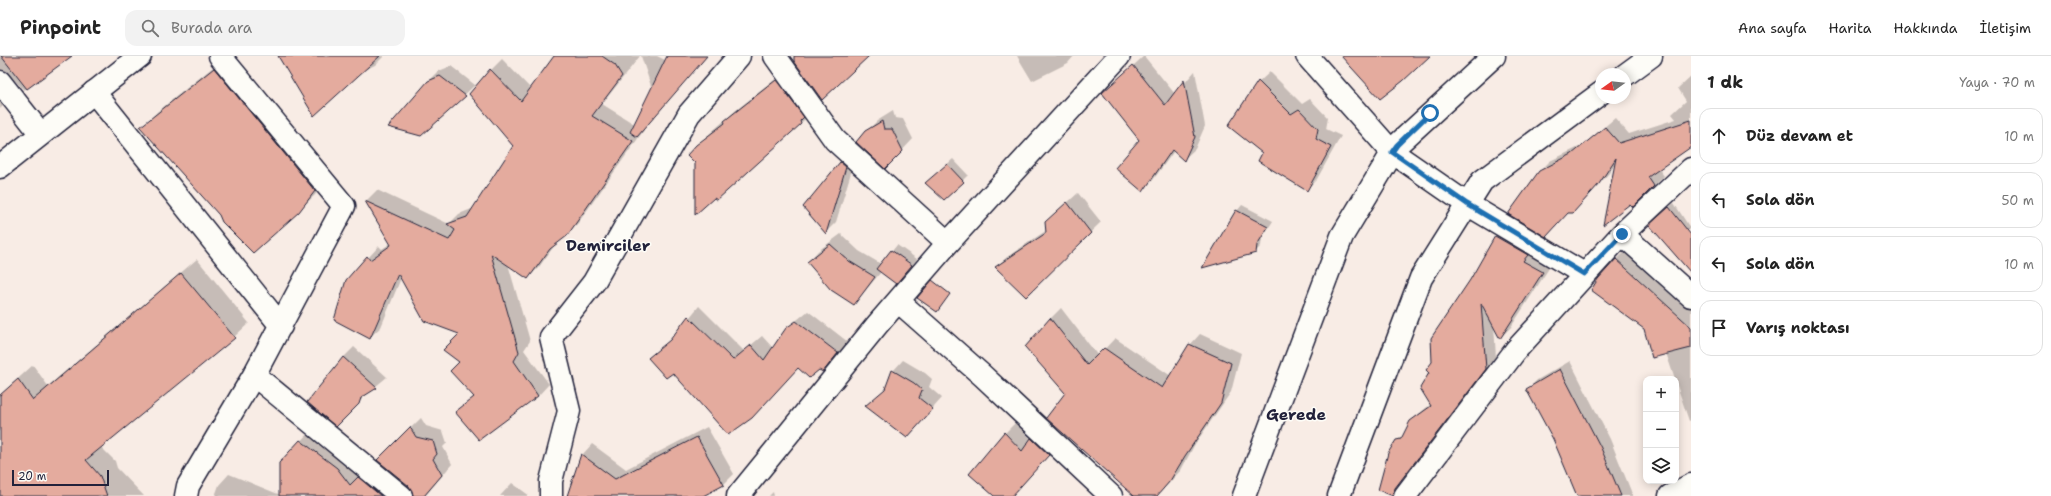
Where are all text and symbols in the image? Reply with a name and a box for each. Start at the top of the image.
search box [125,10,405,46]
text: Pinpoint [20,15,101,40]
icon: search [139,17,161,39]
text: Burada ara [171,18,252,38]
text: Ana sayfa [1738,19,1806,37]
text: Harita [1828,19,1871,37]
text: Hakkında [1893,19,1957,37]
text: İletişim [1979,19,2031,37]
north arrow [1595,68,1631,104]
text: 1 dk [1707,71,1743,93]
text: Yaya · 70 m [1959,74,2035,91]
route start [1421,104,1439,122]
icon: ahead [1708,125,1730,147]
text: Düz devam et [1746,126,1853,146]
text: 10 m [2004,128,2034,145]
icon: left [1708,189,1730,211]
text: Sola dön [1746,190,1815,210]
text: 50 m [2001,192,2034,209]
route end [1613,225,1631,243]
district label: Demirciler [566,235,651,256]
icon: left [1708,253,1730,275]
text: Sola dön [1746,254,1815,274]
text: 10 m [2004,256,2034,273]
icon: arrive [1708,317,1730,339]
text: Varış noktası [1746,318,1850,338]
map controls [1643,376,1679,484]
button: + [1643,376,1679,412]
district label: Gerede [1266,404,1326,425]
button: − [1643,412,1679,448]
button: layers [1643,448,1679,484]
scale bar [12,468,109,487]
text: 20 m [18,469,46,484]

